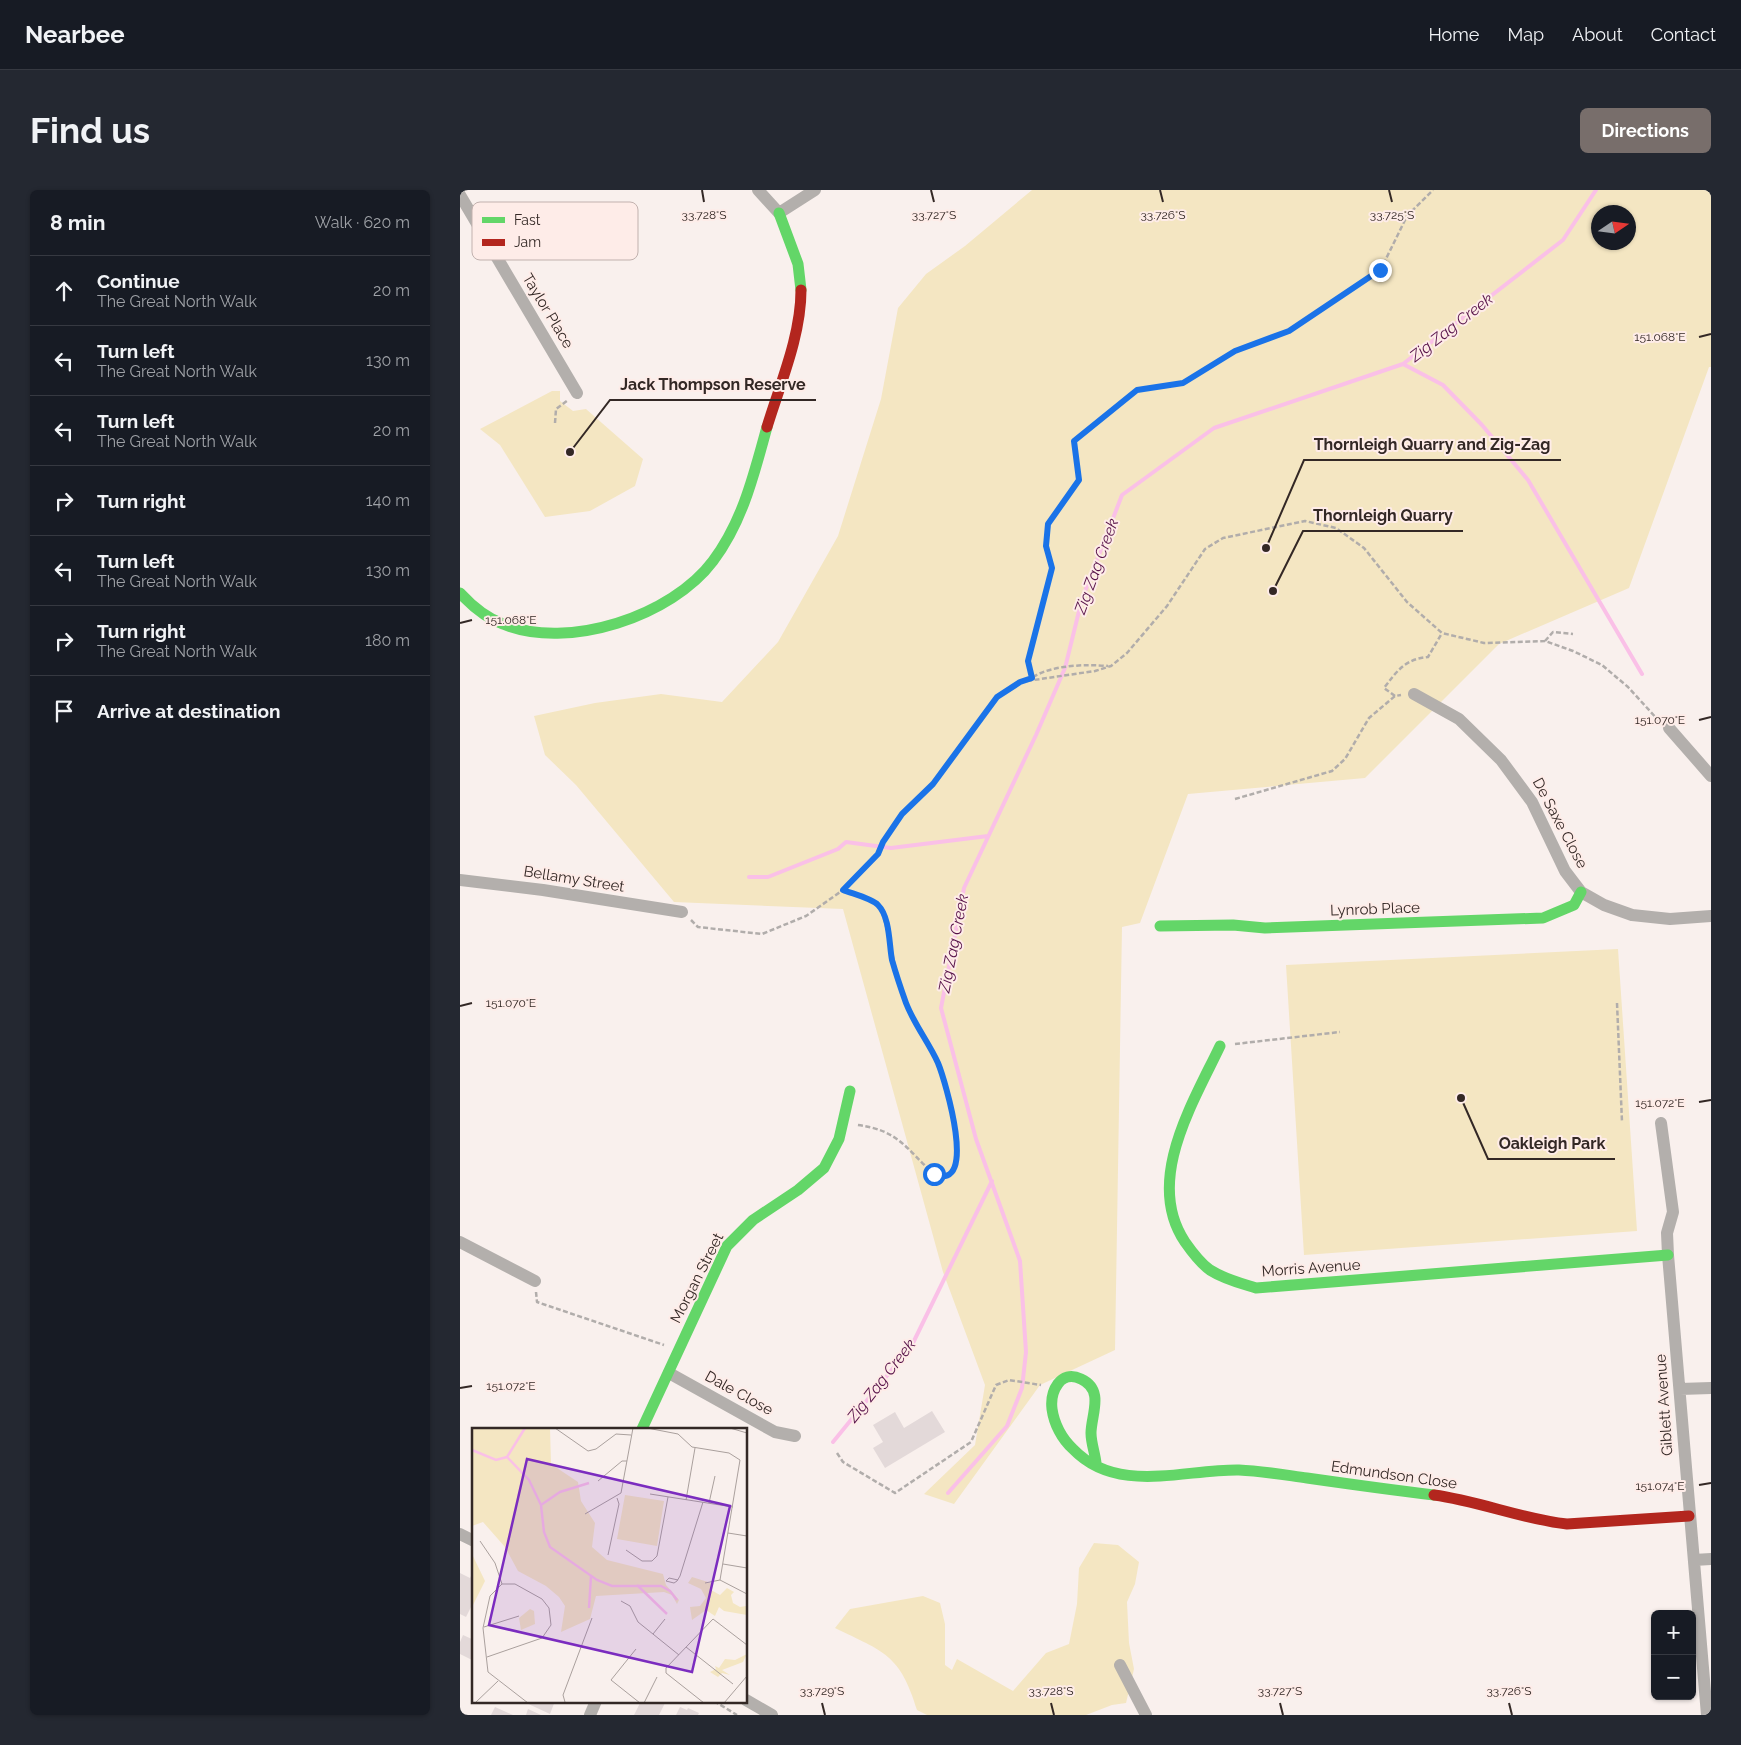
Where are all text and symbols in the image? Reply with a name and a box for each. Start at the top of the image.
text: Nearbee [25,20,125,49]
text: Home [1428,24,1479,45]
text: Map [1507,24,1544,45]
text: About [1572,24,1623,45]
text: Contact [1651,24,1716,45]
button: Directions [1580,108,1711,153]
text: Find us [30,110,150,151]
legend [472,202,638,260]
north arrow [1591,205,1636,250]
text: 33.728°S [681,208,727,222]
text: 33.727°S [912,208,956,222]
text: 33.726°S [1140,208,1186,222]
text: 33.725°S [1370,208,1414,222]
text: 8 min [50,210,105,235]
text: Fast [514,212,541,228]
text: Walk · 620 m [315,213,410,232]
text: Jam [514,234,541,250]
route end [1369,259,1392,282]
text: Continue [97,270,180,292]
street label: Taylor Place [519,270,577,352]
icon: ahead [50,277,78,305]
text: 20 m [373,281,410,300]
water label: Zig Zag Creek [1405,289,1497,366]
text: The Great North Walk [97,292,257,311]
text: 151.068°E [1634,330,1686,344]
text: Turn left [97,340,174,362]
icon: left [50,347,78,375]
text: 130 m [366,351,410,370]
text: The Great North Walk [97,362,257,381]
callout: Jack Thompson Reserve [610,369,816,400]
text: Jack Thompson Reserve [620,375,806,394]
text: Turn left [97,410,174,432]
icon: left [50,417,78,445]
text: 20 m [373,421,410,440]
callout: Thornleigh Quarry and Zig-Zag [1304,429,1561,460]
text: The Great North Walk [97,432,257,451]
text: Thornleigh Quarry and Zig-Zag [1314,435,1550,454]
icon: right [50,487,78,515]
text: Turn right [97,490,186,512]
text: 140 m [366,491,410,510]
callout: Thornleigh Quarry [1303,500,1463,531]
text: Thornleigh Quarry [1313,506,1453,525]
water label: Zig Zag Creek [1070,515,1123,617]
text: Turn left [97,550,174,572]
icon: left [50,557,78,585]
text: 130 m [366,561,410,580]
text: The Great North Walk [97,572,257,591]
text: 151.068°E [485,613,537,627]
text: Turn right [97,620,186,642]
icon: right [50,627,78,655]
text: 180 m [365,631,410,650]
text: The Great North Walk [97,642,257,661]
icon: arrive [50,697,78,725]
text: Arrive at destination [97,700,281,722]
text: 151.070°E [1635,713,1685,727]
street label: De Saxe Close [1529,775,1591,871]
street label: Bellamy Street [522,862,626,896]
water label: Zig Zag Creek [934,892,972,995]
street label: Lynrob Place [1330,898,1420,920]
text: 151.070°E [486,996,536,1010]
text: 151.072°E [1635,1096,1685,1110]
callout: Oakleigh Park [1488,1128,1615,1159]
text: Oakleigh Park [1499,1134,1605,1153]
route start [923,1163,946,1186]
street label: Morgan Street [667,1230,727,1326]
street label: Morris Avenue [1261,1256,1361,1280]
water label: Zig Zag Creek [842,1335,920,1426]
street label: Giblett Avenue [1651,1353,1677,1457]
street label: Dale Close [702,1367,776,1419]
text: 151.072°E [486,1379,536,1393]
inset map [472,1428,748,1702]
street label: Edmundson Close [1330,1457,1458,1493]
text: 151.074°E [1635,1479,1685,1493]
map controls [1651,1610,1696,1700]
button: + [1651,1610,1696,1655]
button: − [1651,1655,1696,1700]
text: 33.729°S [800,1684,844,1698]
text: 33.728°S [1028,1684,1074,1698]
text: 33.727°S [1258,1684,1302,1698]
text: 33.726°S [1486,1684,1532,1698]

